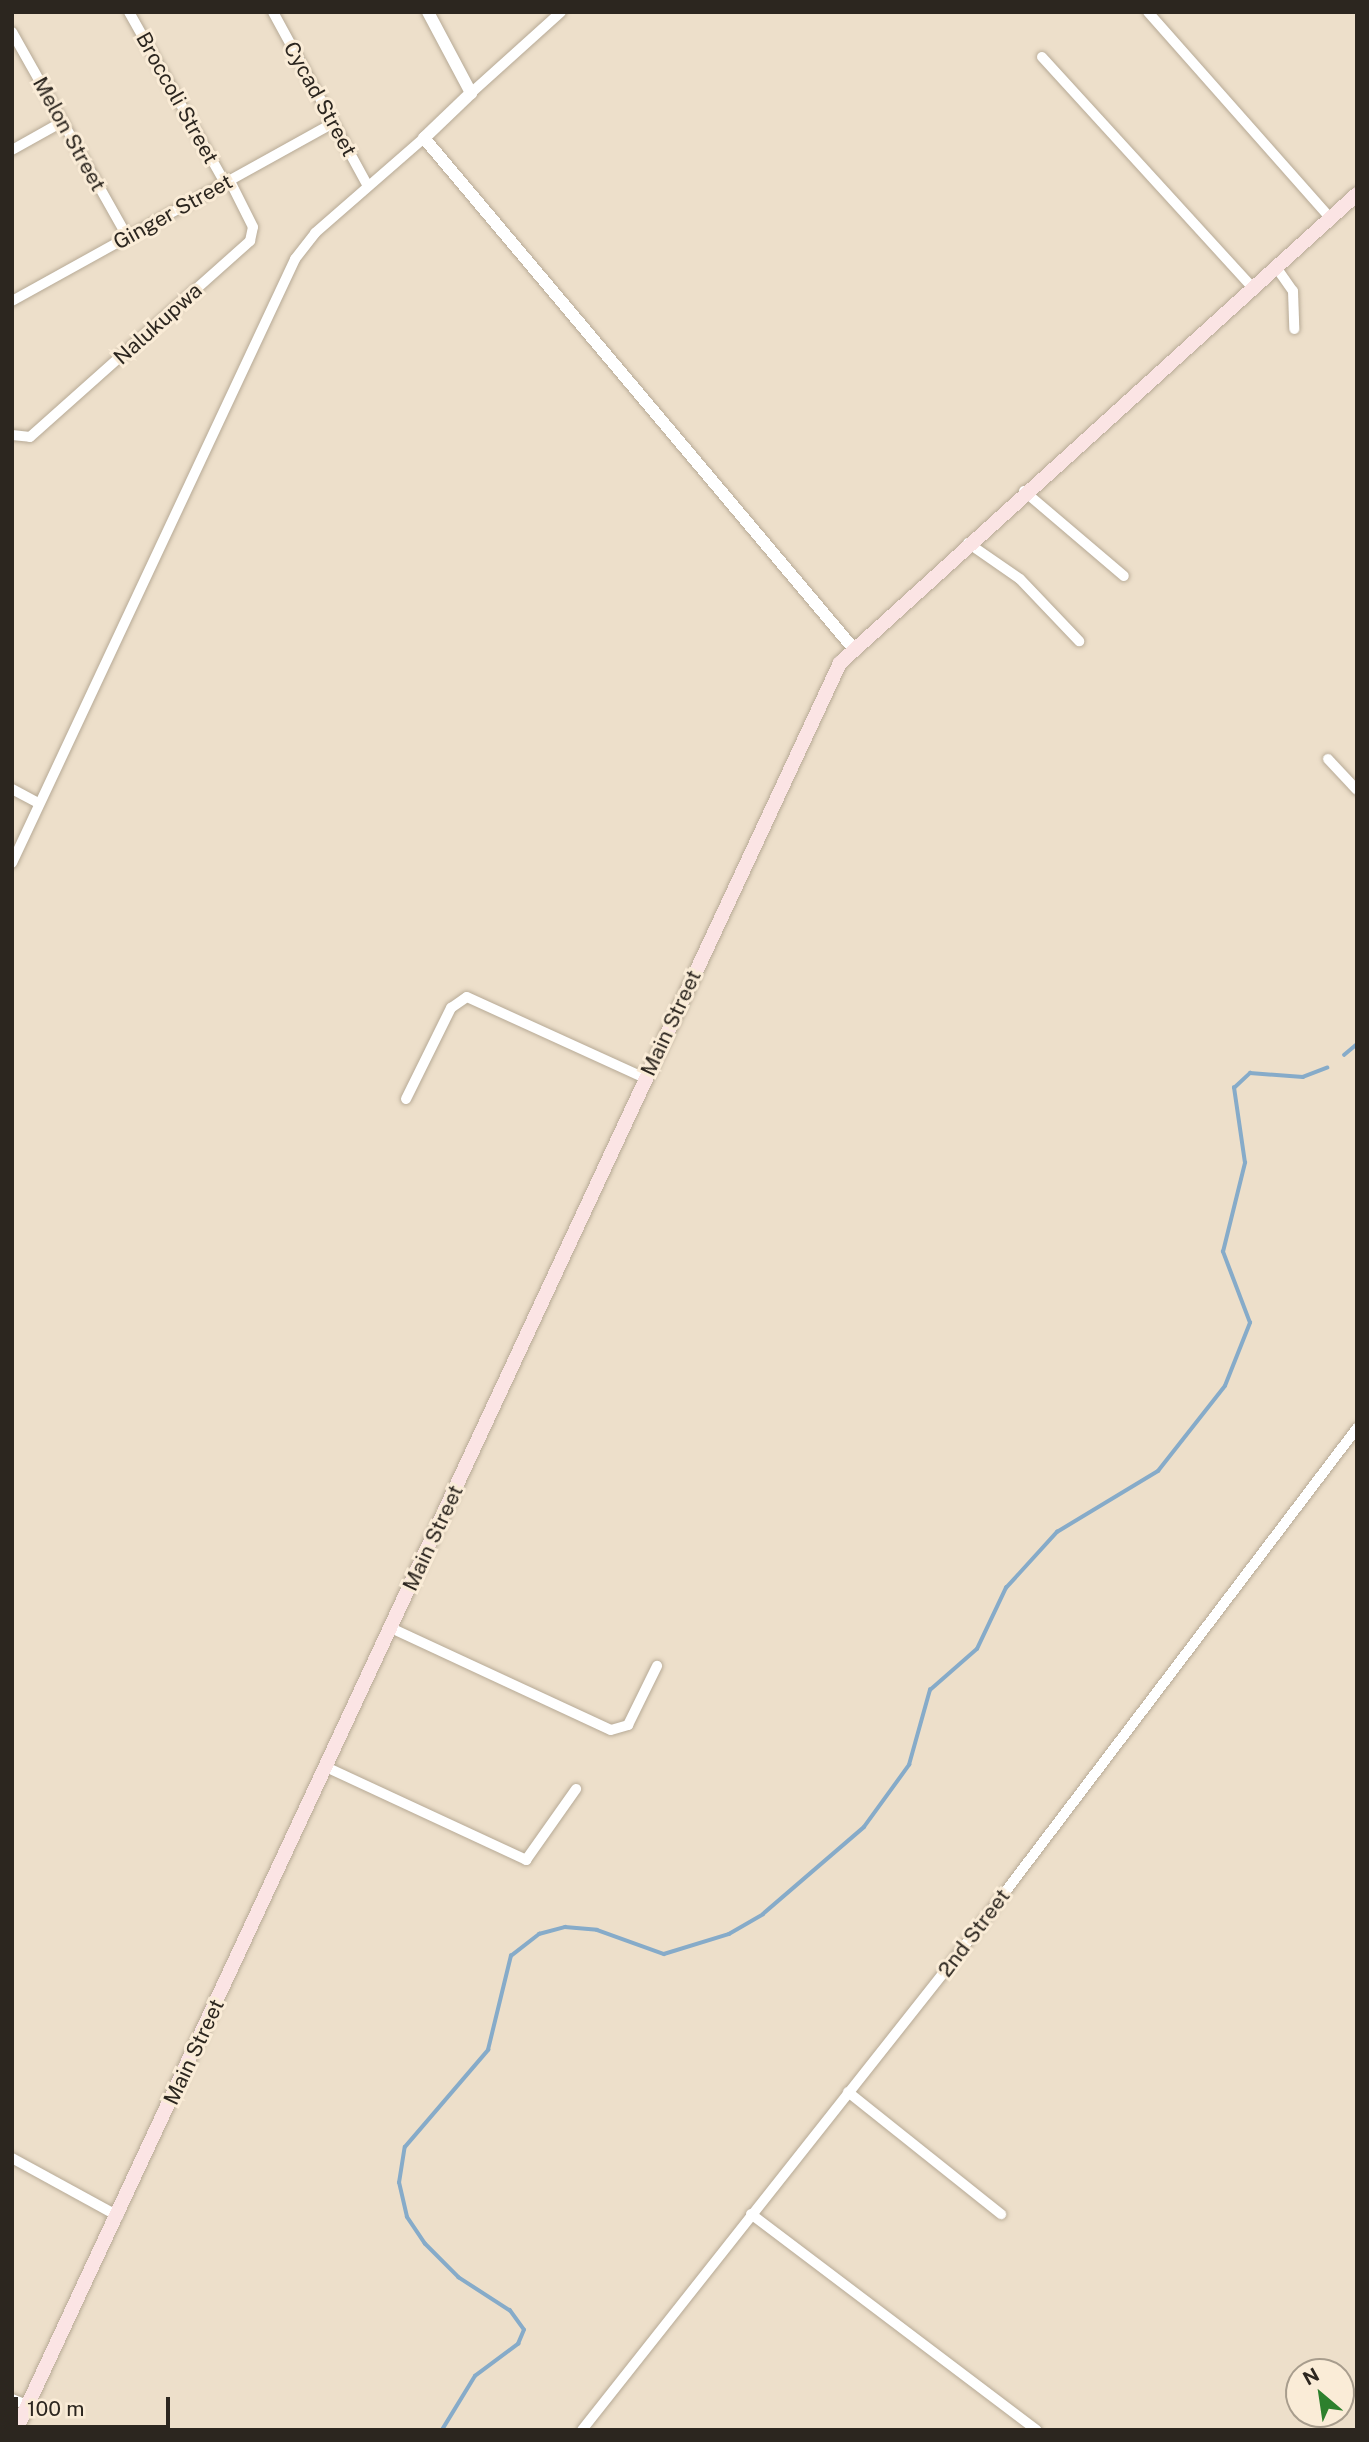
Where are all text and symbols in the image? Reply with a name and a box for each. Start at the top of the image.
street label: Broccoli Street [130,28,224,168]
street label: Cycad Street [278,37,362,161]
street label: Melon Street [27,73,111,195]
street label: Ginger Street [109,169,237,255]
street label: Nalukupwa [109,278,207,370]
street label: Main Street [635,966,707,1080]
street label: Main Street [397,1481,469,1595]
street label: 2nd Street [933,1884,1015,1982]
street label: Main Street [158,1995,230,2109]
north arrow [1285,2358,1355,2428]
text: N [1299,2363,1323,2390]
scale bar [18,2382,173,2426]
text: 100 m [27,2396,84,2421]

